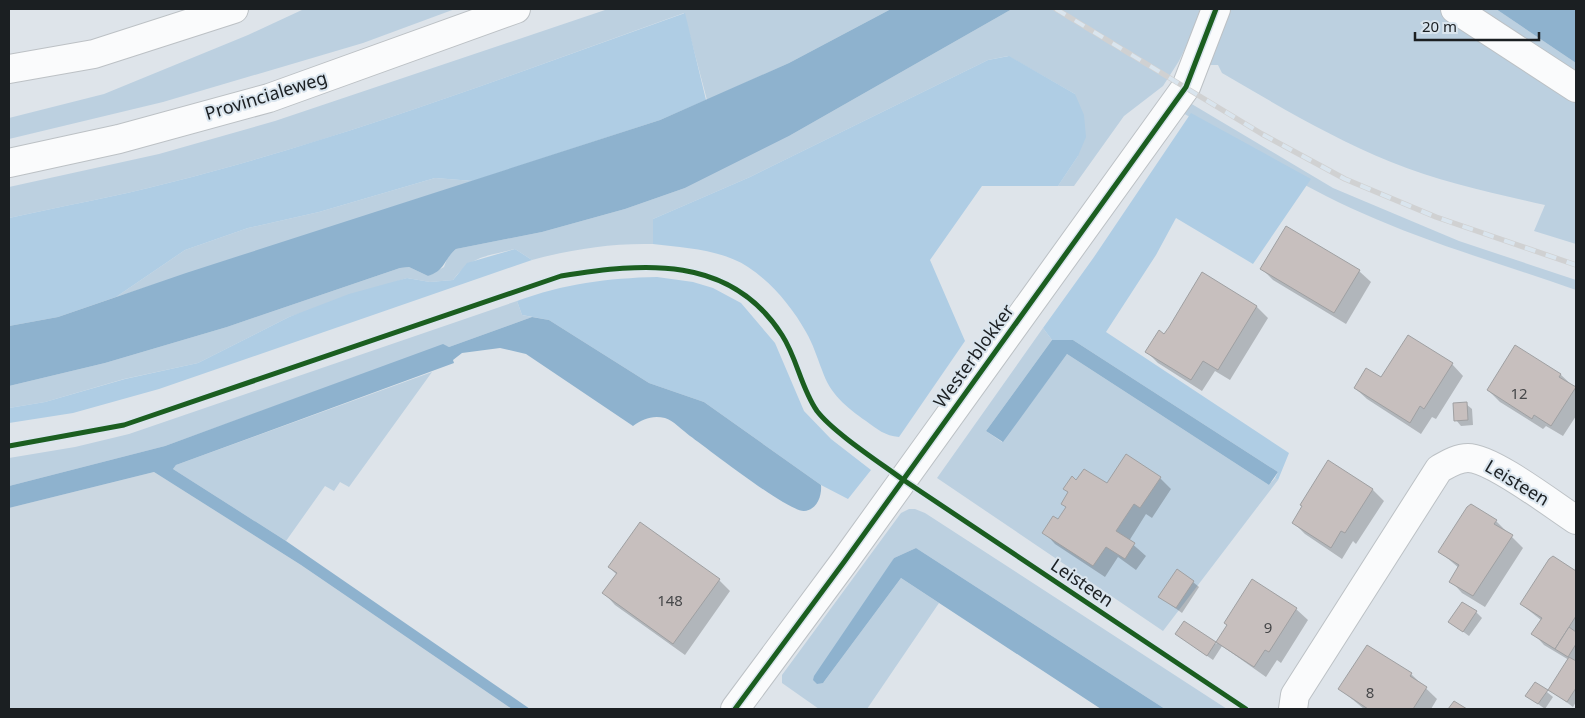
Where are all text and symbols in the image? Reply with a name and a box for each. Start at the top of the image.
scale bar [1415,10,1539,42]
text: 20 m [1422,16,1457,36]
street label: Provincialeweg [202,65,330,125]
street label: Westerblokker [927,298,1019,412]
house number: 12 [1510,383,1528,403]
street label: Leisteen [1481,454,1554,511]
street label: Leisteen [1047,552,1119,612]
house number: 148 [657,590,683,610]
house number: 9 [1264,617,1272,637]
house number: 8 [1366,682,1374,702]

